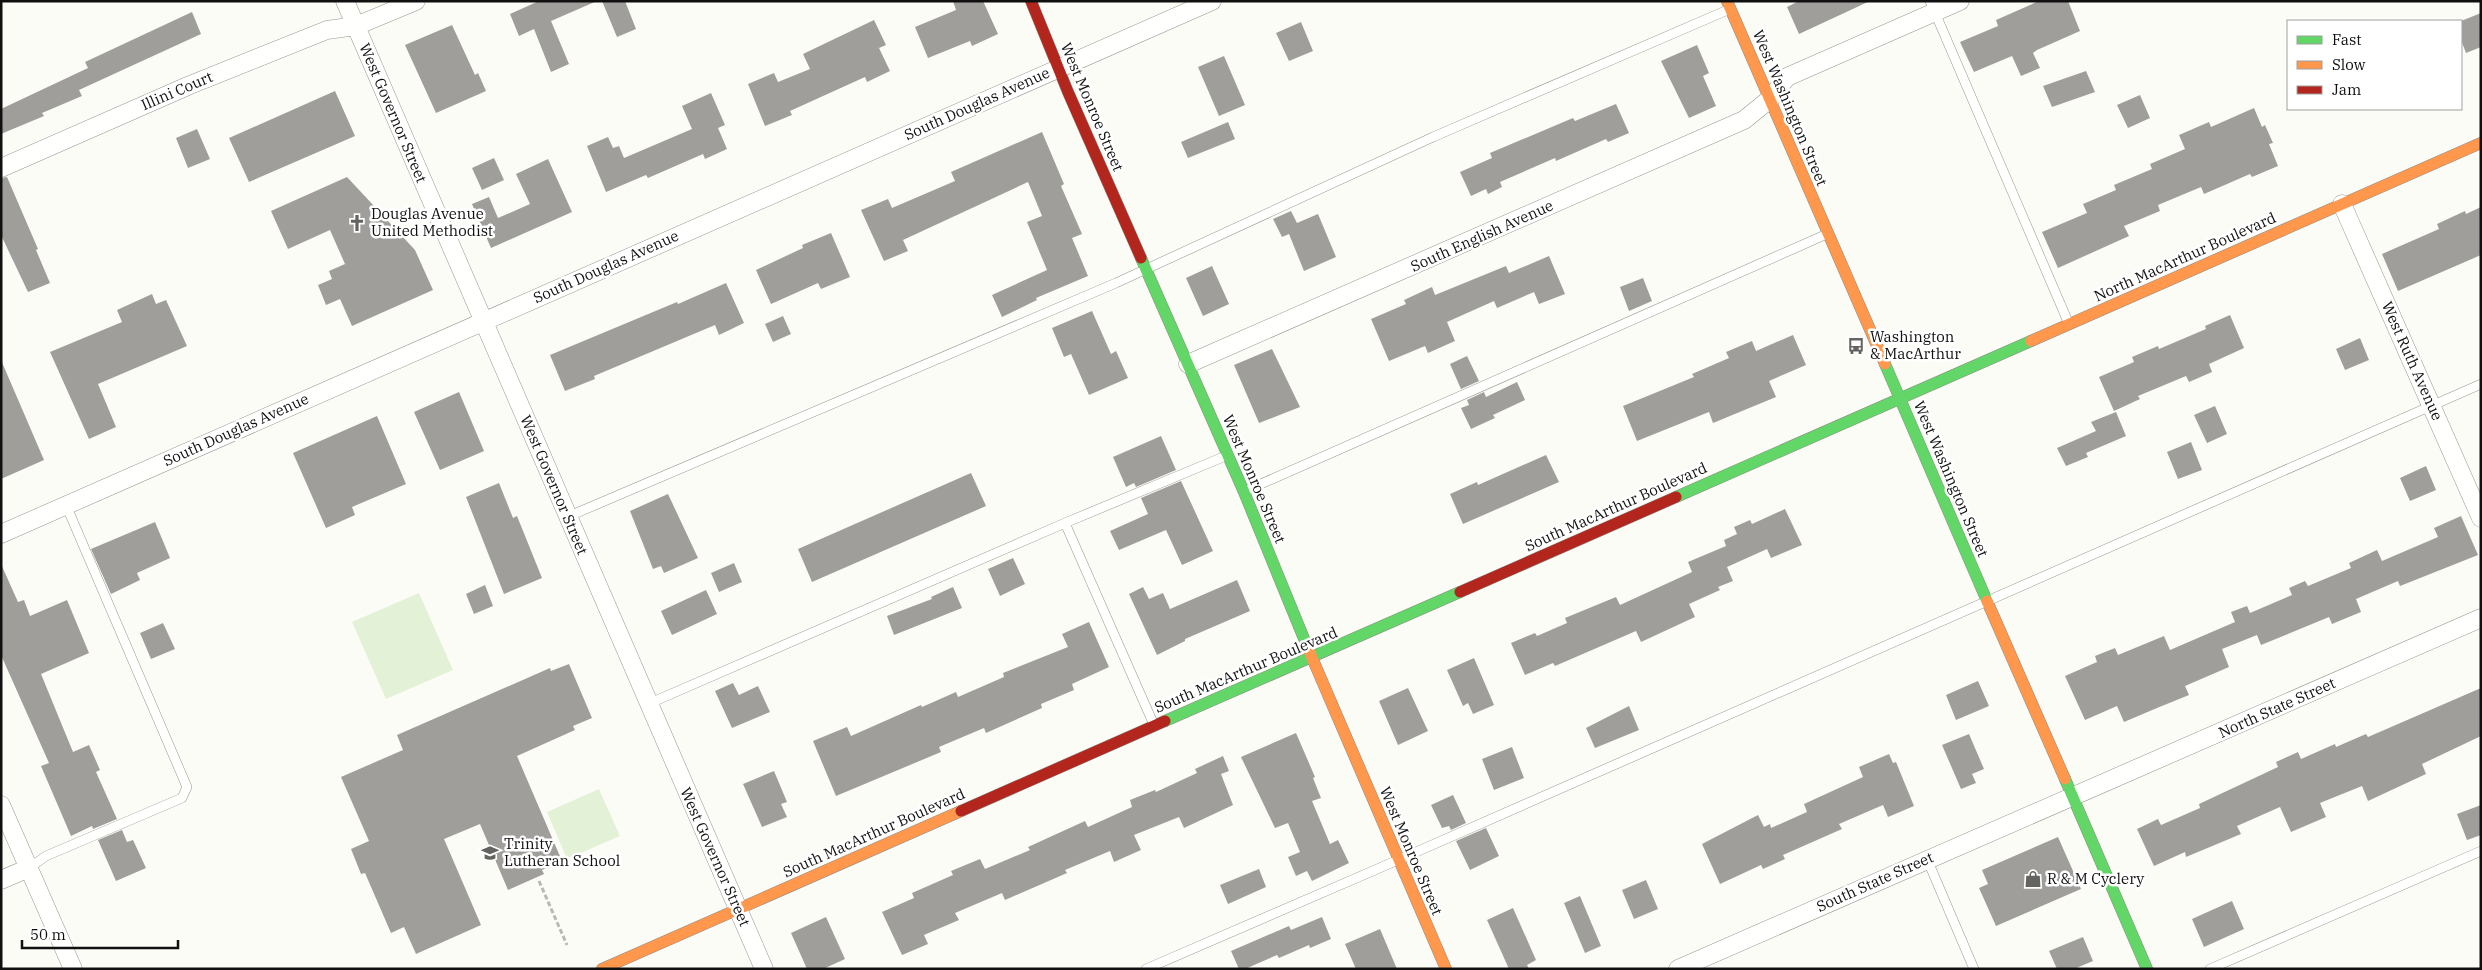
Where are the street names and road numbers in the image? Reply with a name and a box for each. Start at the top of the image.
street label: West Washington Street [1749,27,1832,189]
street label: West Governor Street [355,40,431,185]
street label: West Monroe Street [1057,40,1128,174]
street label: South Douglas Avenue [901,63,1053,144]
street label: Illini Court [138,67,216,114]
street label: South English Avenue [1408,196,1556,276]
street label: North MacArthur Boulevard [2091,208,2279,305]
street label: South Douglas Avenue [530,226,682,307]
street label: West Ruth Avenue [2378,298,2447,423]
street label: South Douglas Avenue [160,389,312,470]
street label: West Washington Street [1910,398,1993,560]
street label: West Governor Street [516,412,592,557]
street label: West Monroe Street [1219,412,1290,546]
street label: South MacArthur Boulevard [1522,458,1710,555]
street label: South MacArthur Boulevard [1151,622,1340,717]
street label: North State Street [2215,673,2338,742]
street label: West Governor Street [676,784,755,929]
street label: South MacArthur Boulevard [780,784,968,881]
street label: West Monroe Street [1376,784,1447,918]
street label: South State Street [1813,847,1936,916]

